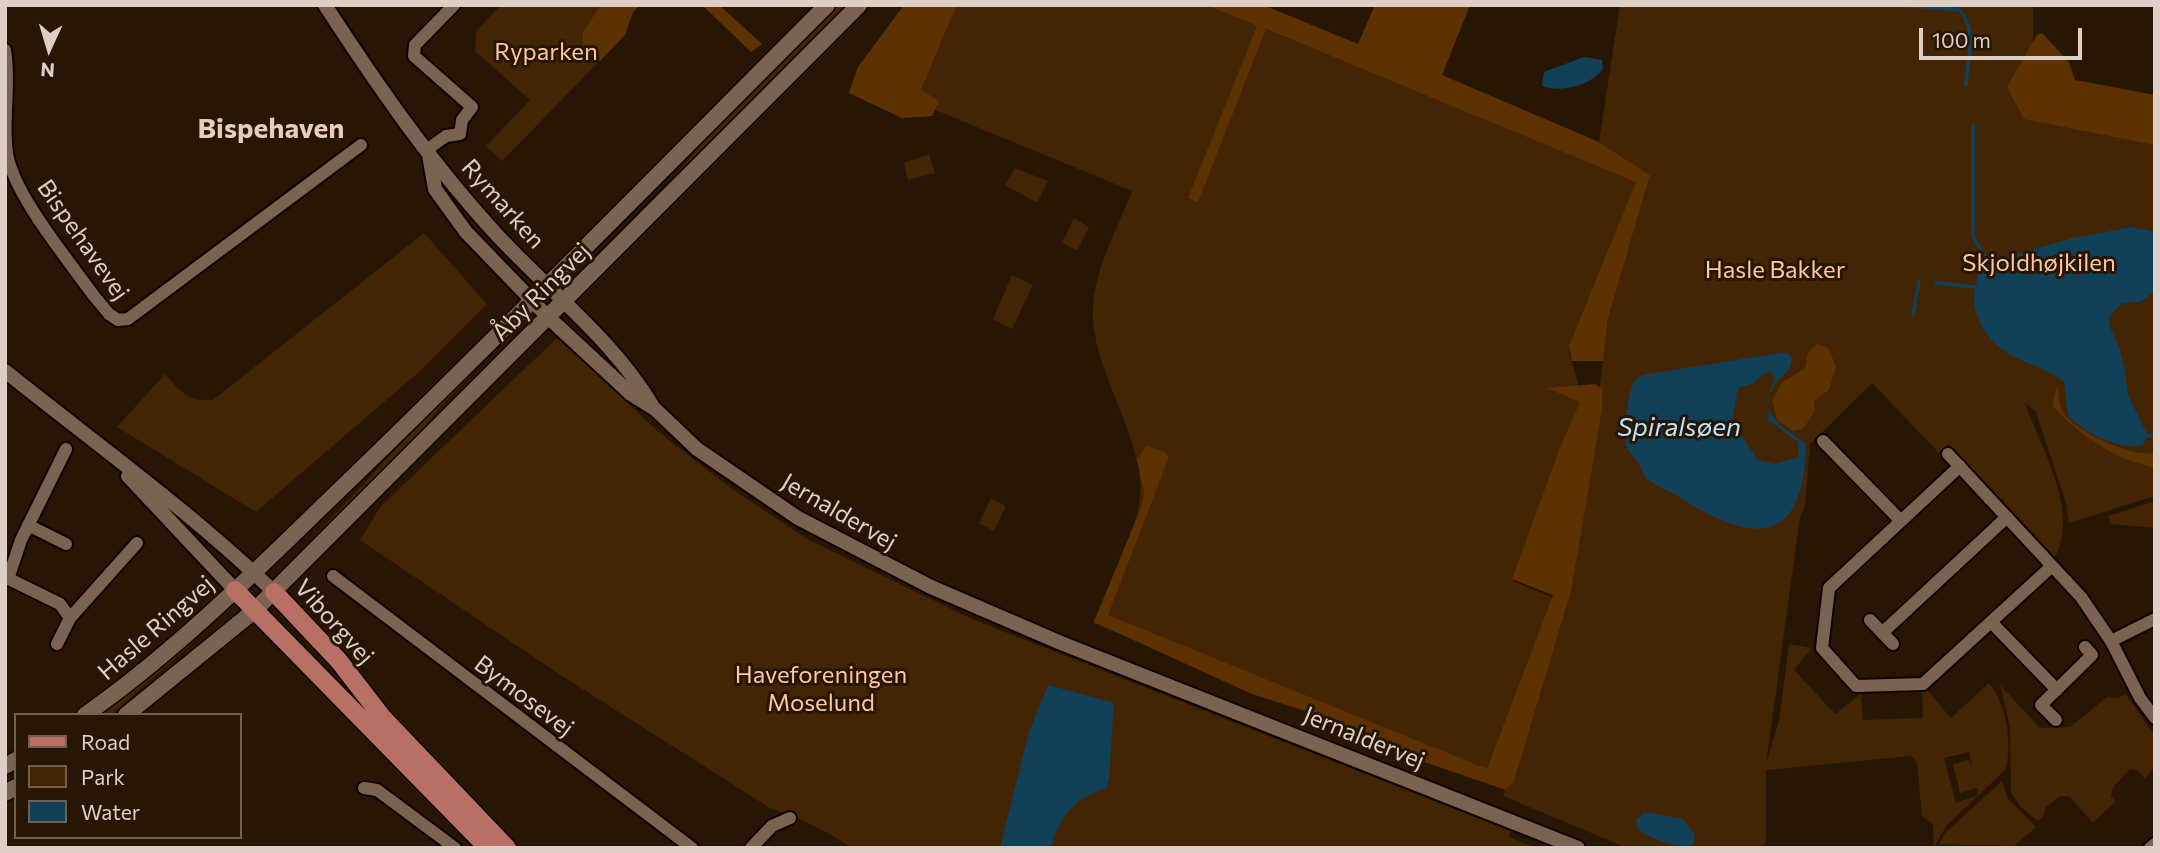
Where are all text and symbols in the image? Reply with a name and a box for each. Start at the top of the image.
north arrow [14,14,84,84]
scale bar [1922,14,2085,58]
text: 100 m [1932,27,1991,52]
park label: Ryparken [494,38,598,66]
text: N [40,58,55,82]
district label: Bispehaven [198,112,344,146]
street label: Rymarken [455,153,551,255]
street label: Bispehavevej [31,174,135,306]
street label: Åby Ringvej [486,237,596,347]
park label: Skjoldhøjkilen [1962,249,2116,277]
park label: Hasle Bakker [1705,256,1845,284]
water label: Spiralsøen [1617,411,1741,443]
street label: Jernaldervej [776,467,902,557]
street label: Hasle Ringvej [92,570,220,686]
street label: Viborgvej [288,574,380,670]
street label: Bymosevej [469,649,579,743]
park label: Haveforeningen Moselund [735,661,907,717]
street label: Jernaldervej [1299,701,1429,775]
legend [14,713,242,839]
text: Road [81,729,130,754]
text: Park [81,764,125,789]
text: Water [81,799,140,824]

